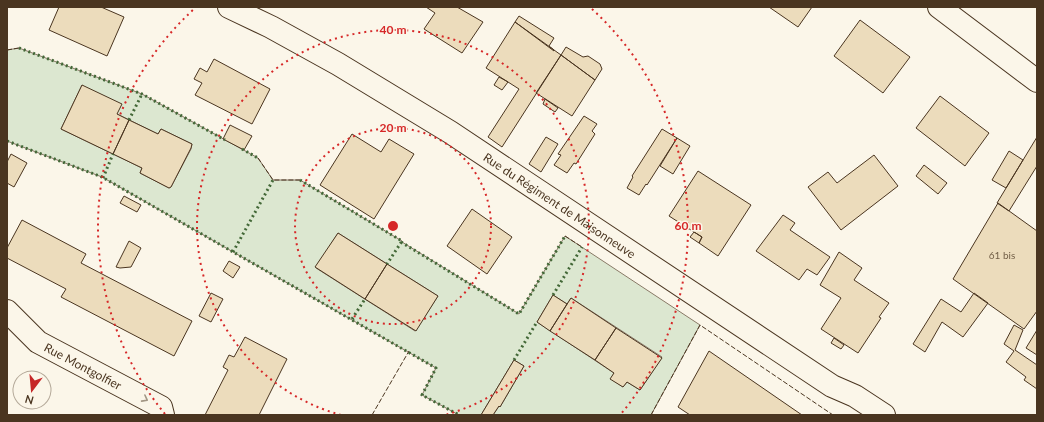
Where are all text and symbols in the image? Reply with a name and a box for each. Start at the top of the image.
text: 40 m [380,22,406,37]
text: 20 m [380,120,406,135]
street label: Rue du Régiment de Maisonneuve [481,149,639,261]
text: 60 m [675,218,701,233]
centre of rings [386,219,400,233]
house number: 61 bis [989,249,1015,261]
street label: Rue Montgolfier [42,339,125,393]
north arrow [12,370,52,410]
text: N [23,393,35,408]
one-way arrow [141,394,148,402]

